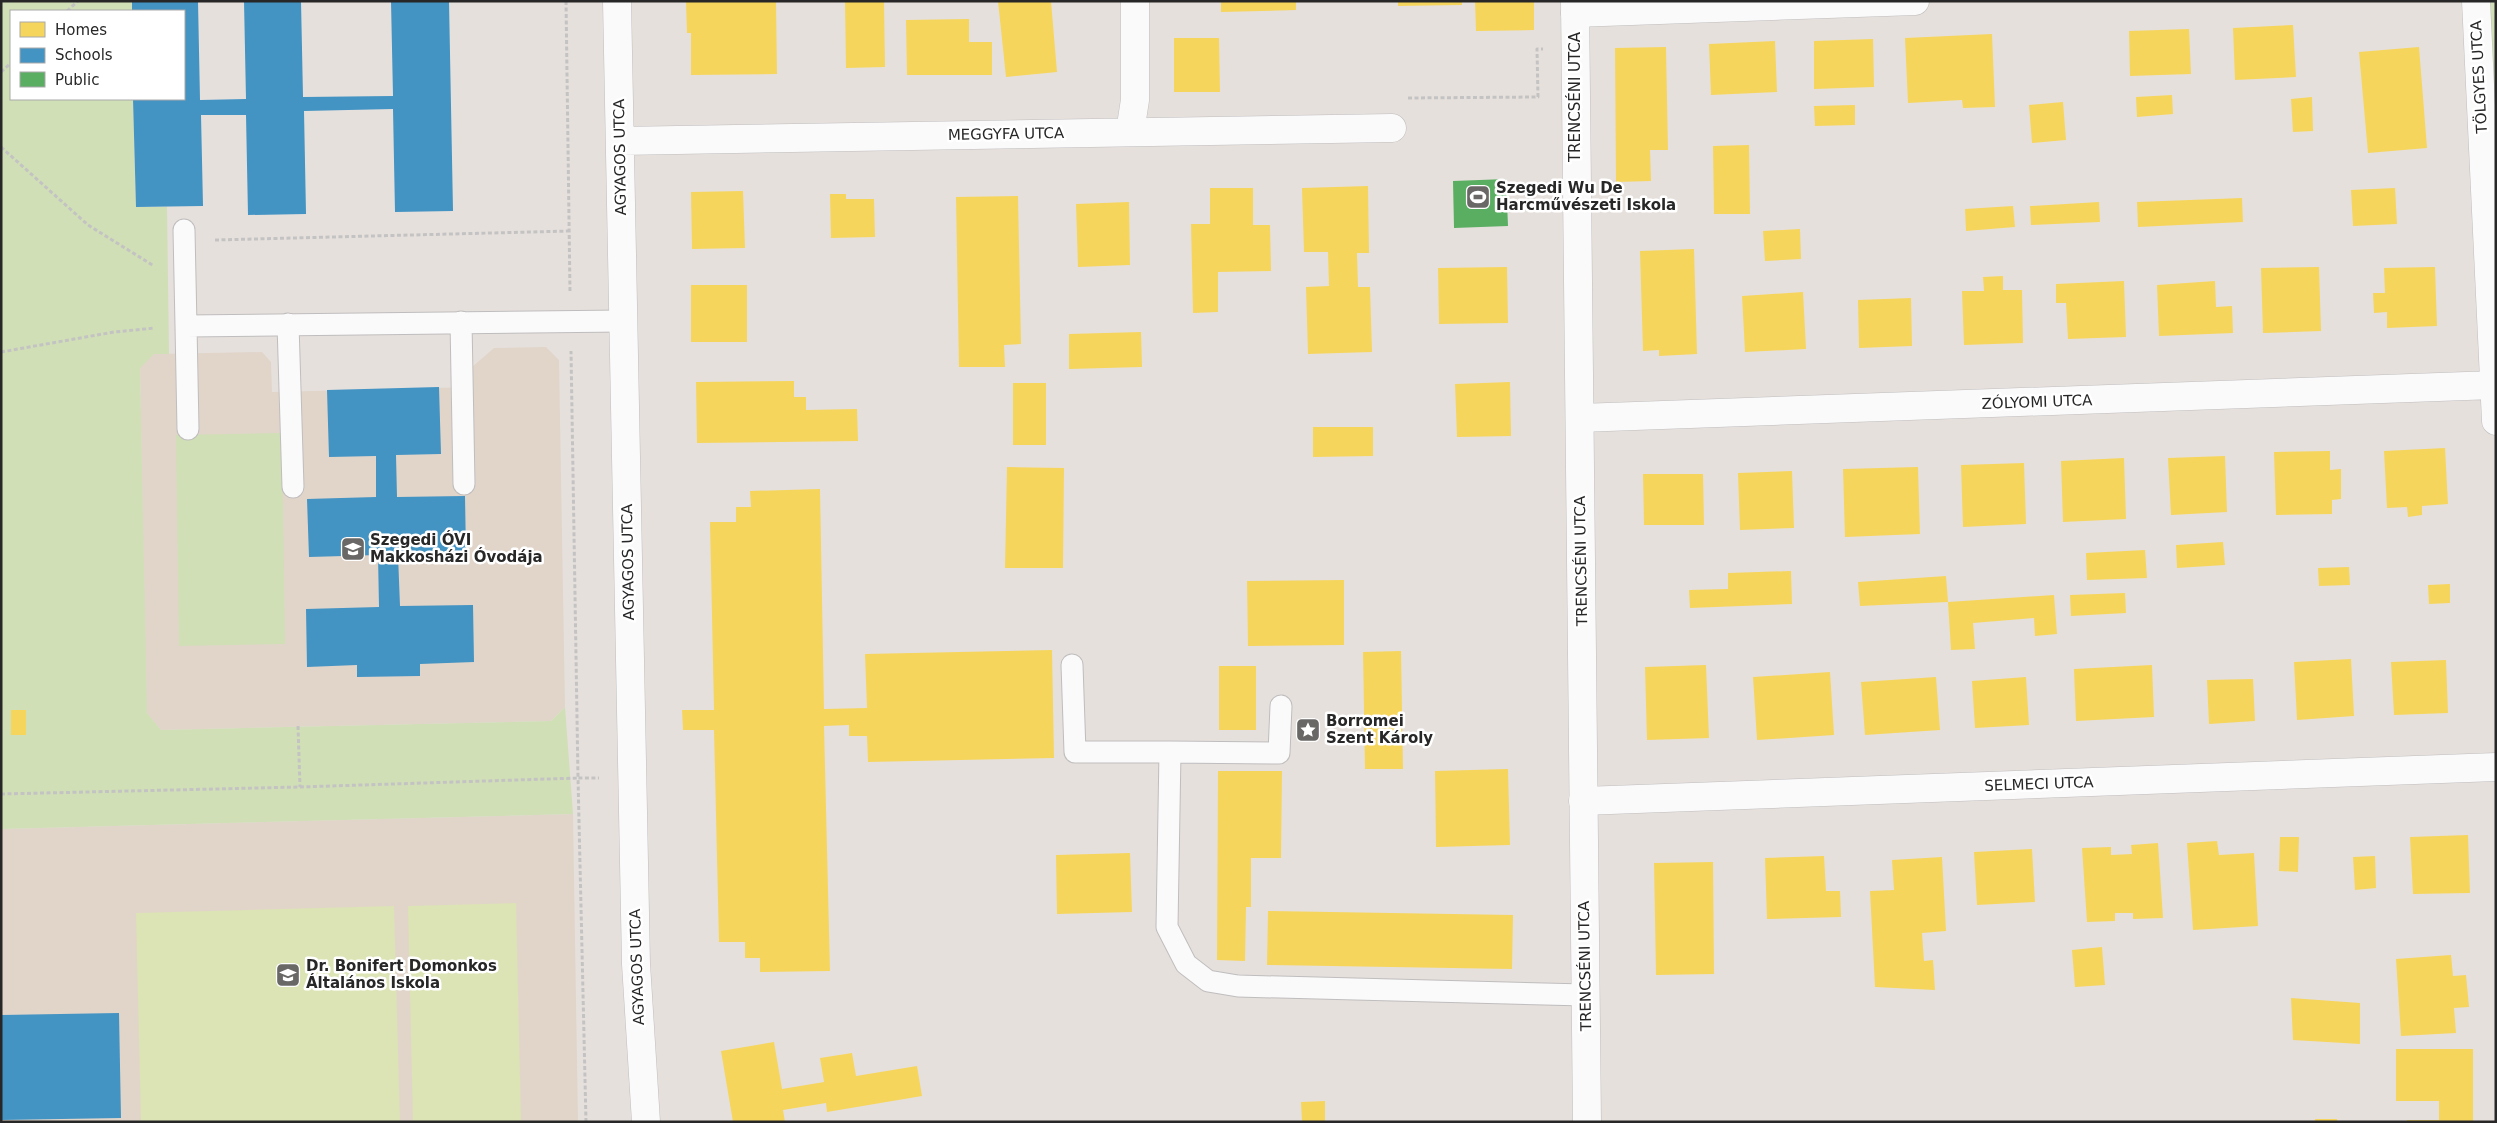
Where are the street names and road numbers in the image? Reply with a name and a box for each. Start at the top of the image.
street label: TÖLGYES UTCA [2466,19,2491,135]
street label: TRENCSÉNI UTCA [1565,31,1584,163]
street label: AGYAGOS UTCA [610,98,630,215]
street label: MEGGYFA UTCA [948,124,1065,144]
street label: ZÓLYOMI UTCA [1981,390,2093,413]
street label: TRENCSÉNI UTCA [1570,495,1591,627]
street label: AGYAGOS UTCA [618,503,638,620]
street label: SELMECI UTCA [1984,773,2095,795]
street label: TRENCSÉNI UTCA [1574,900,1595,1032]
street label: AGYAGOS UTCA [626,908,648,1026]

